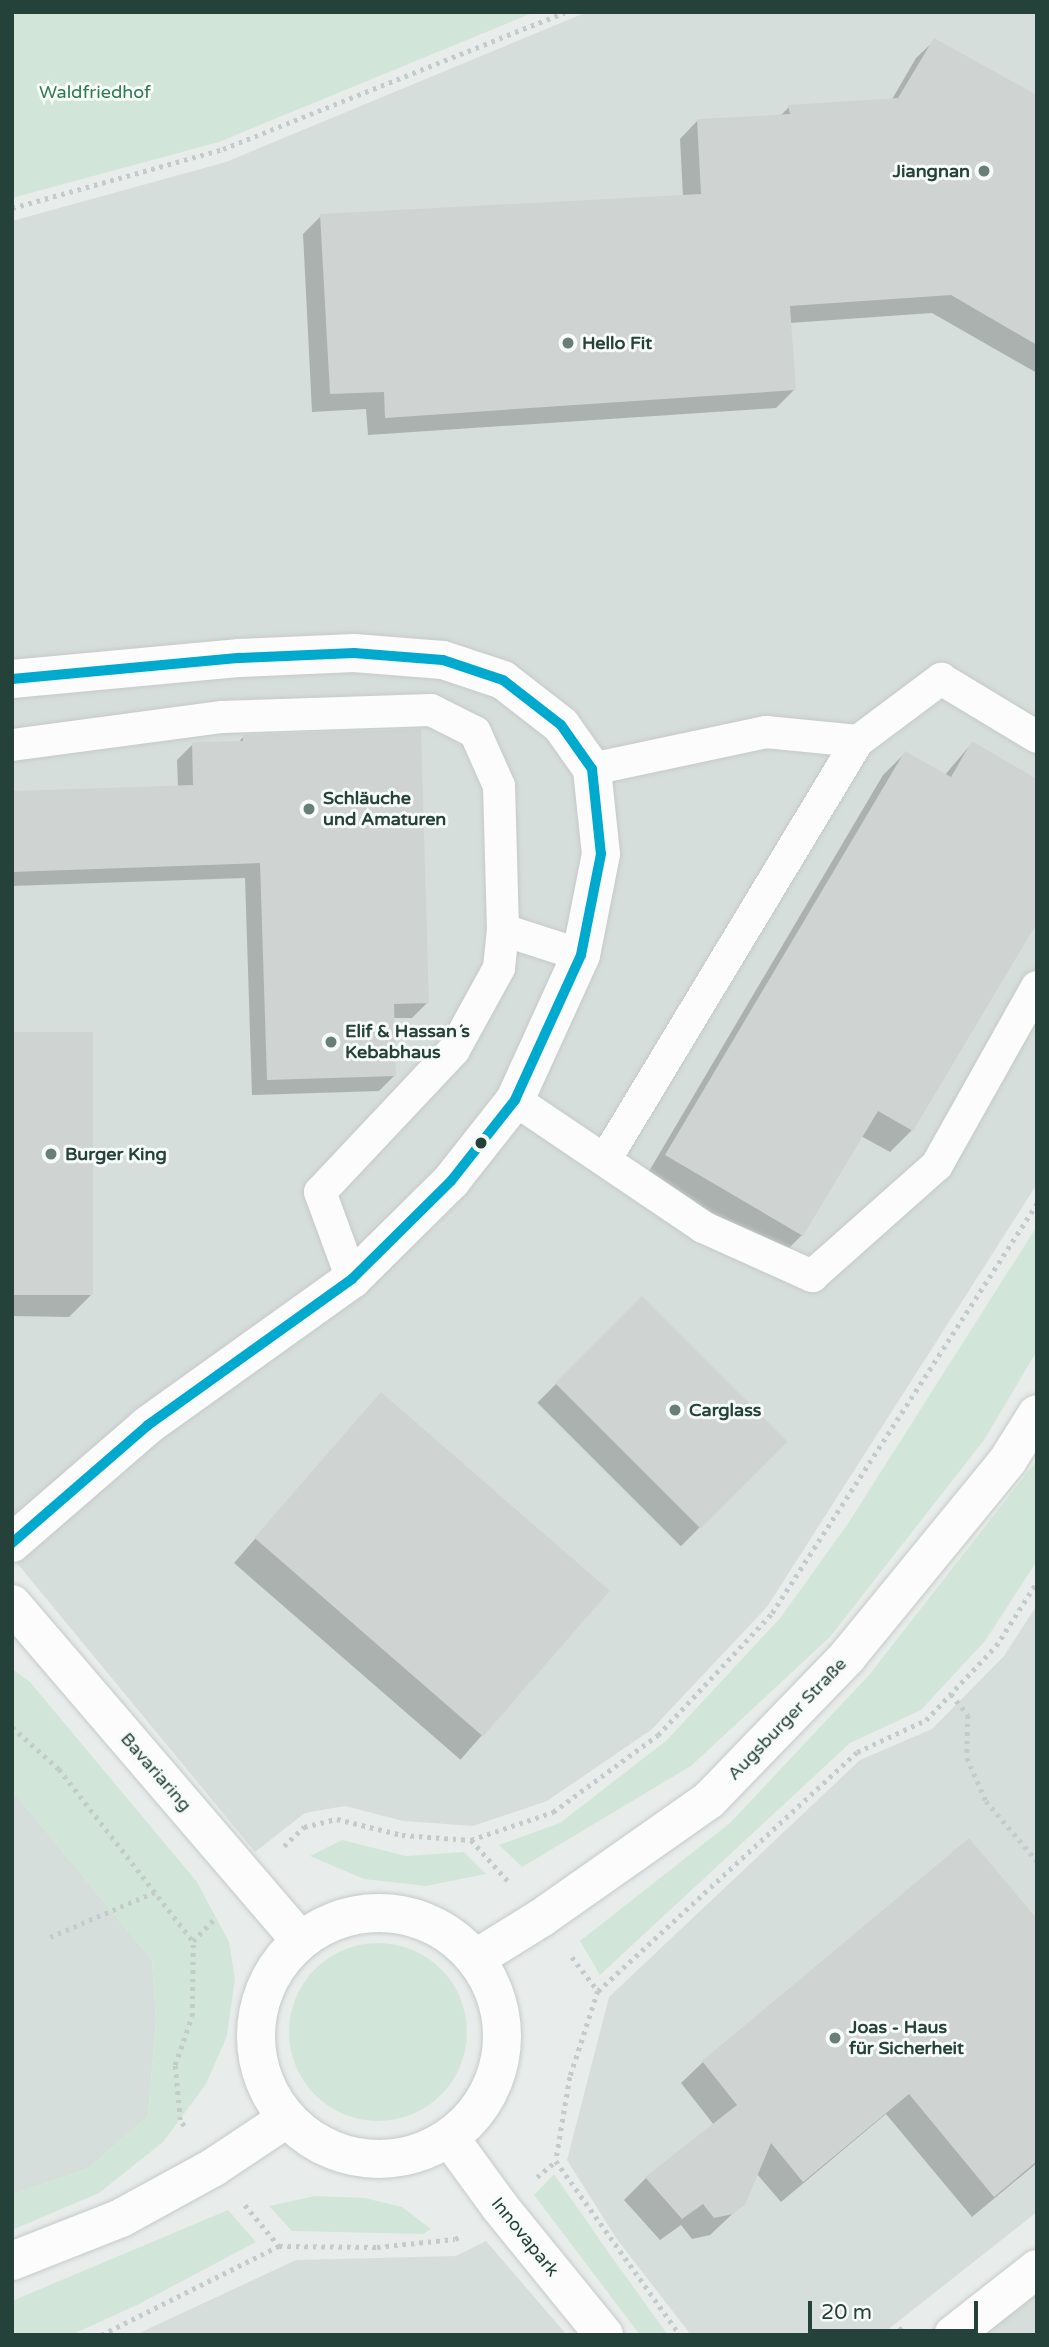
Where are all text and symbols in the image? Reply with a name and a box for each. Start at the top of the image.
park label: Waldfriedhof [39,81,151,103]
place label: Jiangnan [893,160,970,182]
marker: Jiangnan [976,163,992,179]
place label: Hello Fit [582,332,652,354]
marker: Hello Fit [560,335,576,351]
place label: Schläuche und Amaturen [323,788,446,830]
marker: Schläuche und Amaturen [301,801,317,817]
place label: Elif & Hassan´s Kebabhaus [345,1021,470,1064]
marker: Elif & Hassan´s Kebabhaus [323,1034,339,1050]
unlabelled marker [474,1136,488,1150]
place label: Burger King [65,1143,167,1165]
marker: Burger King [43,1146,59,1162]
place label: Carglass [689,1399,761,1421]
marker: Carglass [667,1402,683,1418]
street label: Augsburger Straße [723,1653,851,1785]
street label: Bavariaring [116,1728,196,1816]
place label: Joas - Haus für Sicherheit [849,2017,964,2060]
marker: Joas - Haus für Sicherheit [827,2030,843,2046]
street label: Innovapark [487,2193,563,2281]
scale bar [811,2288,981,2332]
text: 20 m [821,2300,872,2325]

